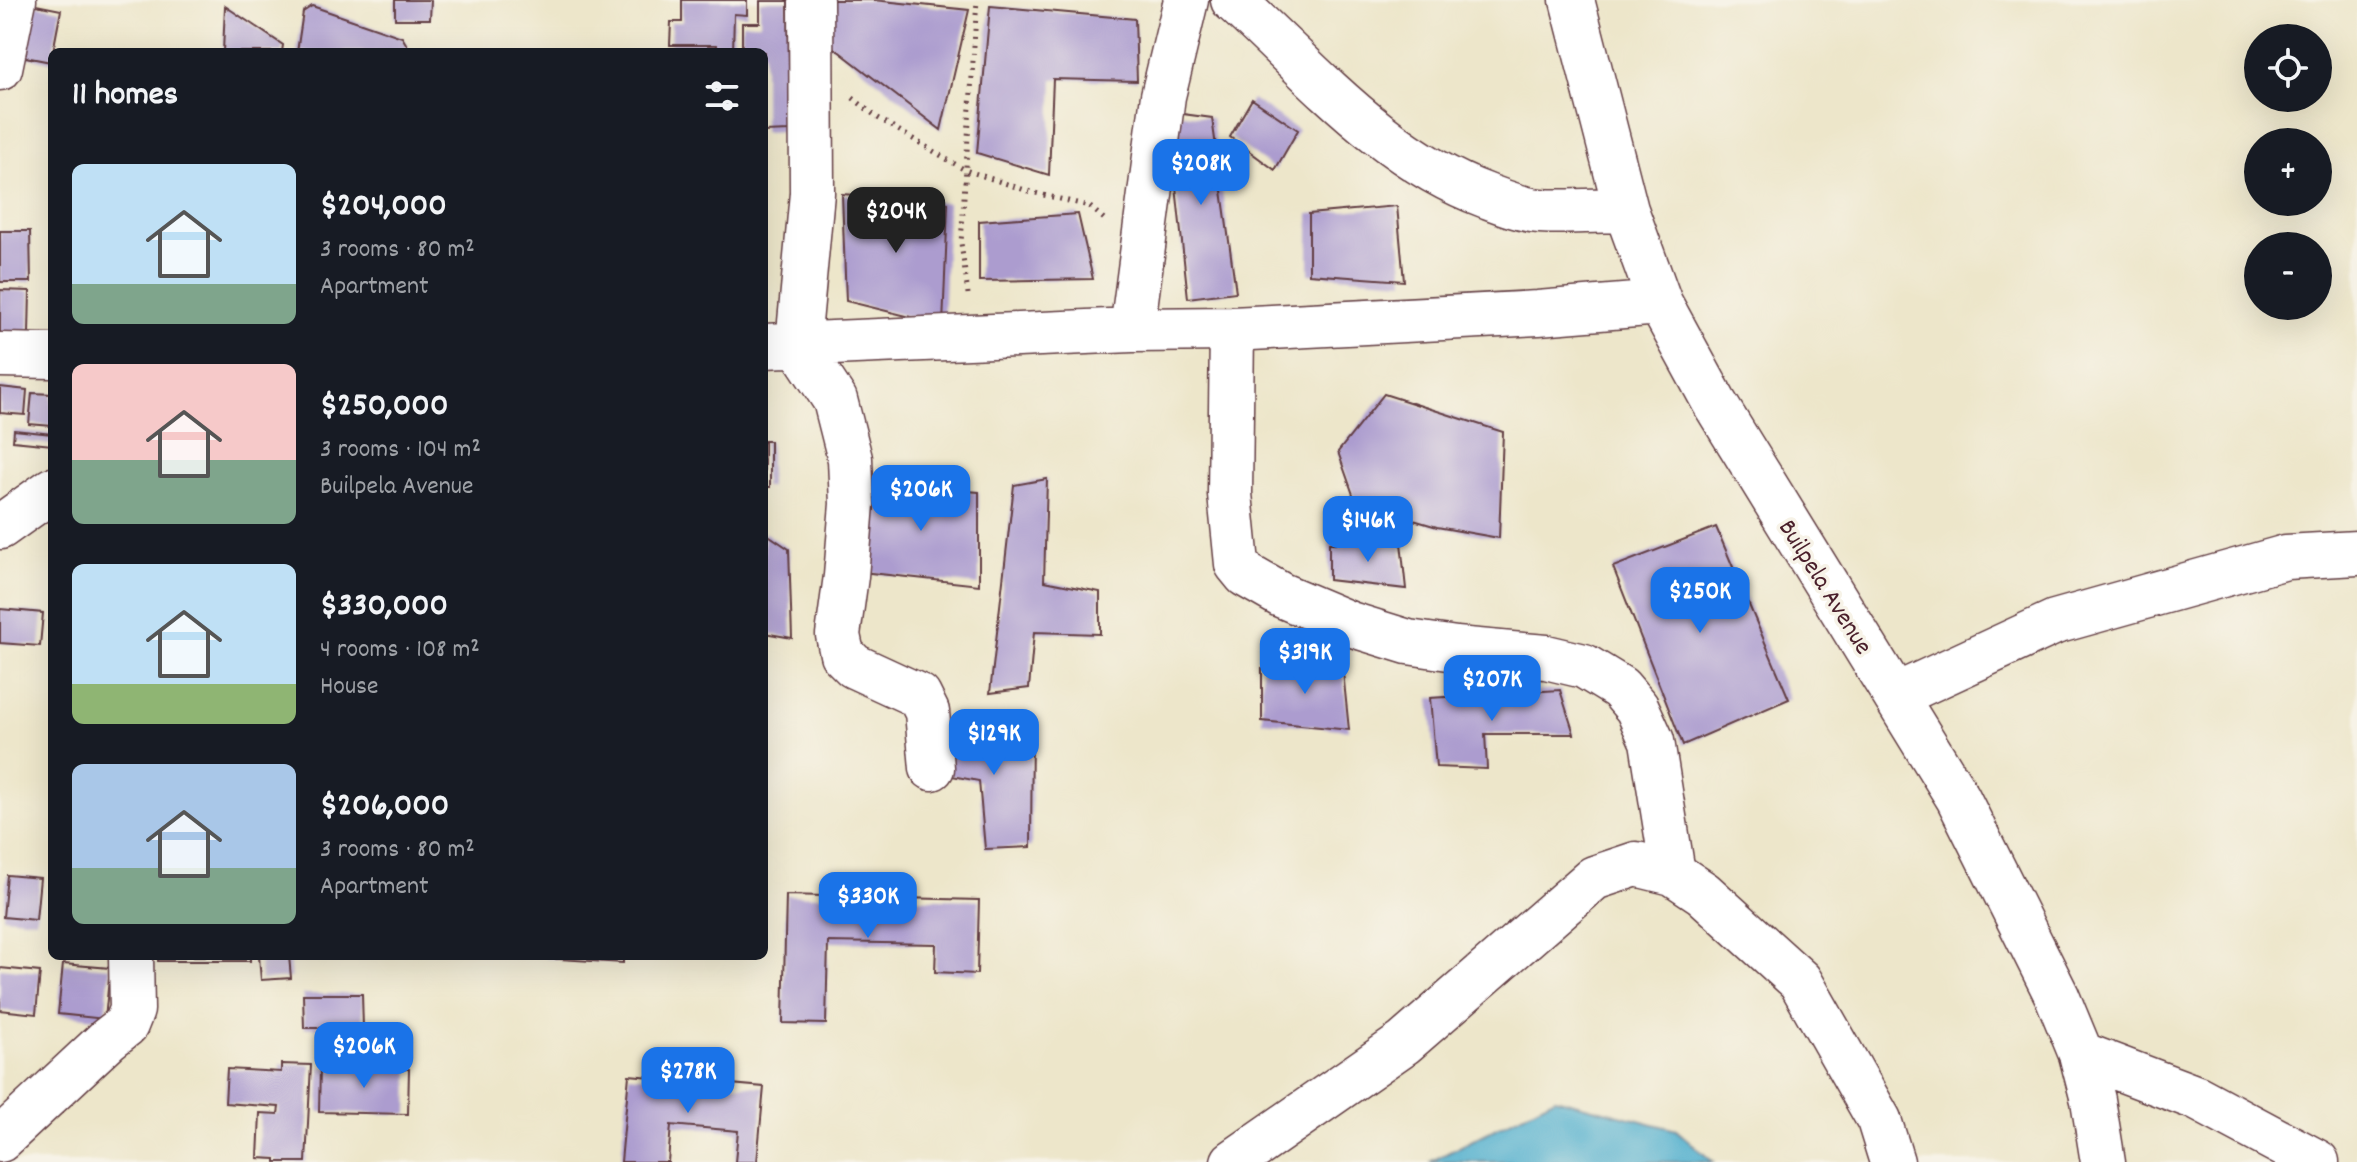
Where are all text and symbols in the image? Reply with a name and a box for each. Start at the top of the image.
map controls [2244,24,2332,320]
button: locate [2244,24,2332,112]
text: 11 homes [72,72,178,121]
icon: filters [700,74,744,118]
button: + [2244,128,2332,216]
pin: $208K [1145,139,1257,207]
text: $208K [1170,146,1232,183]
text: $204,000 [320,183,447,232]
pin: $204K [840,187,952,255]
text: $204K [865,194,927,231]
icon: home [136,196,232,292]
text: 3 rooms · 80 m² [320,232,475,269]
button: − [2244,232,2332,320]
text: Apartment [320,269,429,306]
text: $250,000 [320,383,448,432]
icon: home [136,396,232,492]
text: 3 rooms · 104 m² [320,432,481,469]
pin: $206K [865,465,977,533]
text: Builpela Avenue [320,469,473,506]
text: $206K [889,472,953,509]
pin: $146K [1312,496,1424,564]
text: $146K [1341,503,1395,540]
street label: Builpela Avenue [1768,513,1880,663]
pin: $250K [1644,567,1756,635]
text: $250K [1669,574,1731,611]
text: $330,000 [320,583,448,632]
icon: home [136,596,232,692]
pin: $319K [1249,628,1361,696]
text: 4 rooms · 108 m² [320,632,480,669]
text: $319K [1278,635,1332,672]
pin: $207K [1436,655,1548,723]
text: $207K [1462,662,1522,699]
text: House [320,669,378,706]
pin: $129K [938,709,1050,777]
text: $129K [967,716,1021,753]
text: $206,000 [320,783,449,832]
icon: home [136,796,232,892]
text: 3 rooms · 80 m² [320,832,475,869]
text: Apartment [320,869,429,906]
pin: $330K [812,872,924,940]
text: $330K [837,879,899,916]
pin: $206K [308,1022,420,1090]
text: $206K [332,1029,396,1066]
pin: $278K [632,1047,744,1115]
text: $278K [660,1054,716,1091]

